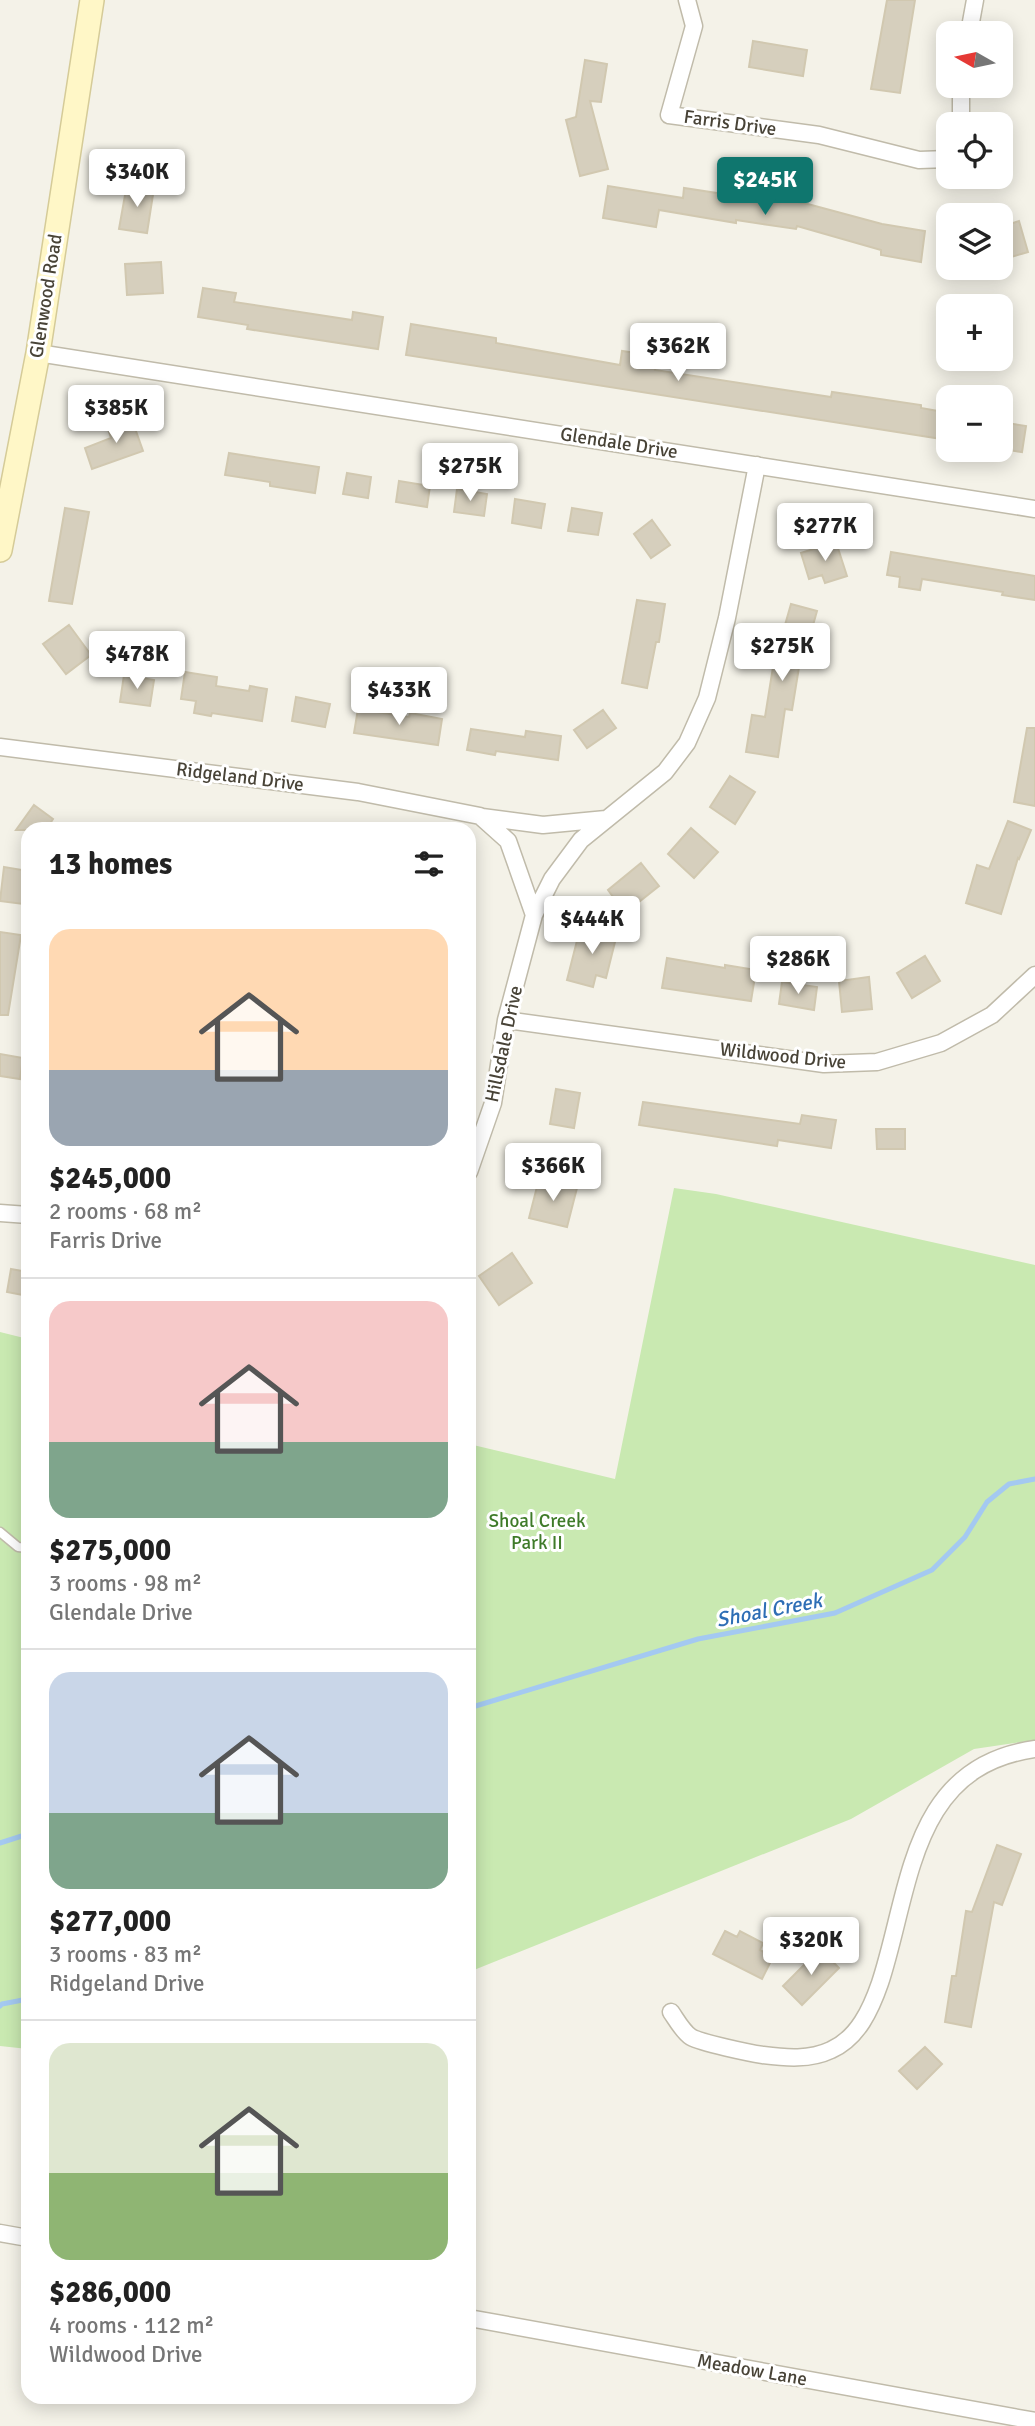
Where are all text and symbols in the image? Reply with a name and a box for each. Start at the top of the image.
north arrow [936,21,1013,98]
map controls [936,21,1013,462]
street label: Farris Drive [682,105,778,141]
button: locate [936,112,1013,189]
pin: $340K [88,150,186,209]
text: $340K [105,157,169,186]
pin: $245K [716,158,814,217]
text: $245K [733,165,797,194]
button: layers [936,203,1013,280]
street label: Glenwood Road [24,232,68,360]
button: + [936,294,1013,371]
pin: $362K [629,324,727,383]
text: $362K [646,331,710,360]
button: − [936,385,1013,462]
pin: $385K [67,386,165,445]
text: $385K [84,393,148,422]
street label: Glendale Drive [558,422,680,464]
pin: $275K [421,444,519,503]
text: $275K [438,451,502,480]
pin: $277K [776,504,874,563]
text: $277K [793,511,857,540]
pin: $275K [733,624,831,683]
text: $275K [750,631,814,660]
pin: $478K [88,632,186,691]
text: $478K [105,639,169,668]
pin: $433K [350,668,448,727]
text: $433K [367,675,431,704]
street label: Ridgeland Drive [175,757,305,797]
icon: filters [410,845,448,883]
text: 13 homes [49,846,172,883]
pin: $444K [543,897,641,956]
text: $444K [560,904,624,933]
pin: $286K [749,936,847,996]
text: $286K [766,944,830,973]
icon: home [186,974,312,1100]
street label: Hillsdale Drive [480,984,528,1104]
street label: Wildwood Drive [719,1037,847,1075]
pin: $366K [504,1144,602,1203]
text: $366K [521,1151,585,1180]
text: $245,000 [49,1160,171,1197]
text: 2 rooms · 68 m² [49,1197,202,1226]
text: Farris Drive [49,1226,162,1255]
icon: home [186,1346,312,1472]
park label: Shoal Creek Park II [489,1509,586,1555]
text: $275,000 [49,1532,171,1569]
text: 3 rooms · 98 m² [49,1569,202,1598]
water label: Shoal Creek [714,1587,826,1633]
text: Glendale Drive [49,1598,193,1627]
icon: home [186,1717,312,1843]
text: $277,000 [49,1903,171,1940]
pin: $320K [762,1918,860,1977]
text: $320K [779,1925,843,1954]
text: 3 rooms · 83 m² [49,1940,202,1969]
text: Ridgeland Drive [49,1969,205,1998]
icon: home [186,2088,312,2214]
text: $286,000 [49,2274,171,2311]
text: 4 rooms · 112 m² [49,2311,214,2340]
text: Wildwood Drive [49,2340,203,2369]
street label: Meadow Lane [695,2349,809,2391]

